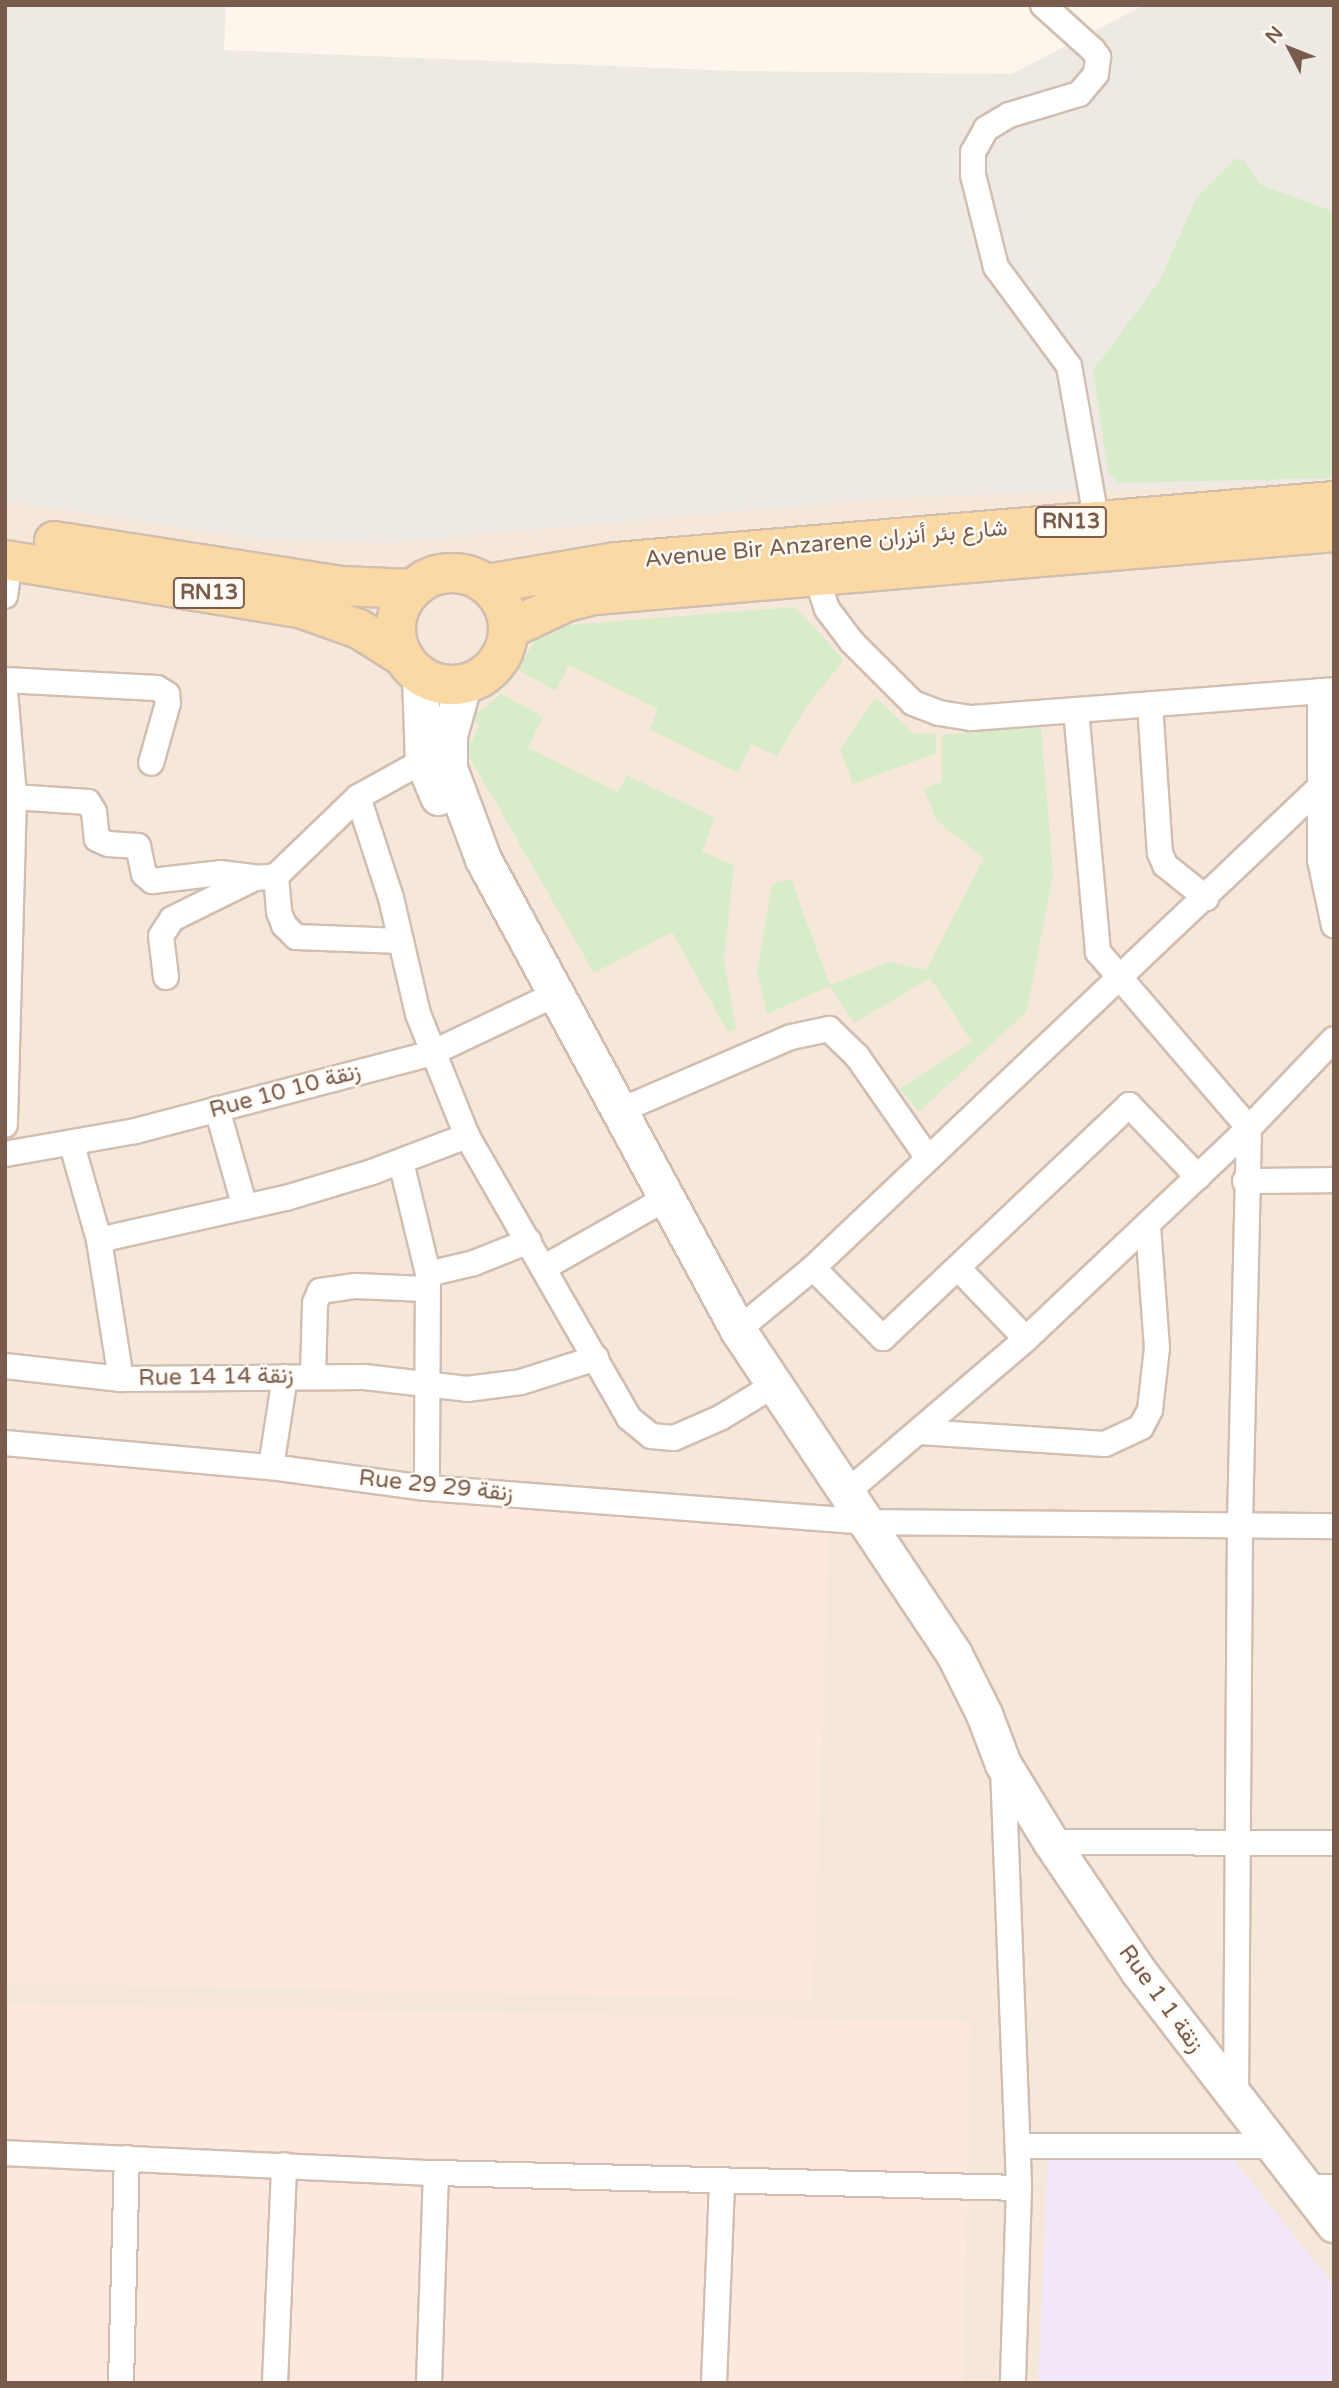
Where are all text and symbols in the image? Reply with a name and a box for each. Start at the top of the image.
north arrow [1255,14,1325,84]
text: N [1261,22,1288,48]
road number: RN13 [1034,504,1108,540]
street label: Avenue Bir Anzarene شارع بئر أنزران [643,514,1009,574]
road number: RN13 [172,576,246,610]
street label: Rue 10 زنقة 10 [206,1058,364,1124]
street label: Rue 14 زنقة 14 [138,1362,294,1392]
street label: Rue 29 زنقة 29 [357,1464,515,1508]
street label: Rue 1 زنقة 1 [1113,1940,1209,2058]

